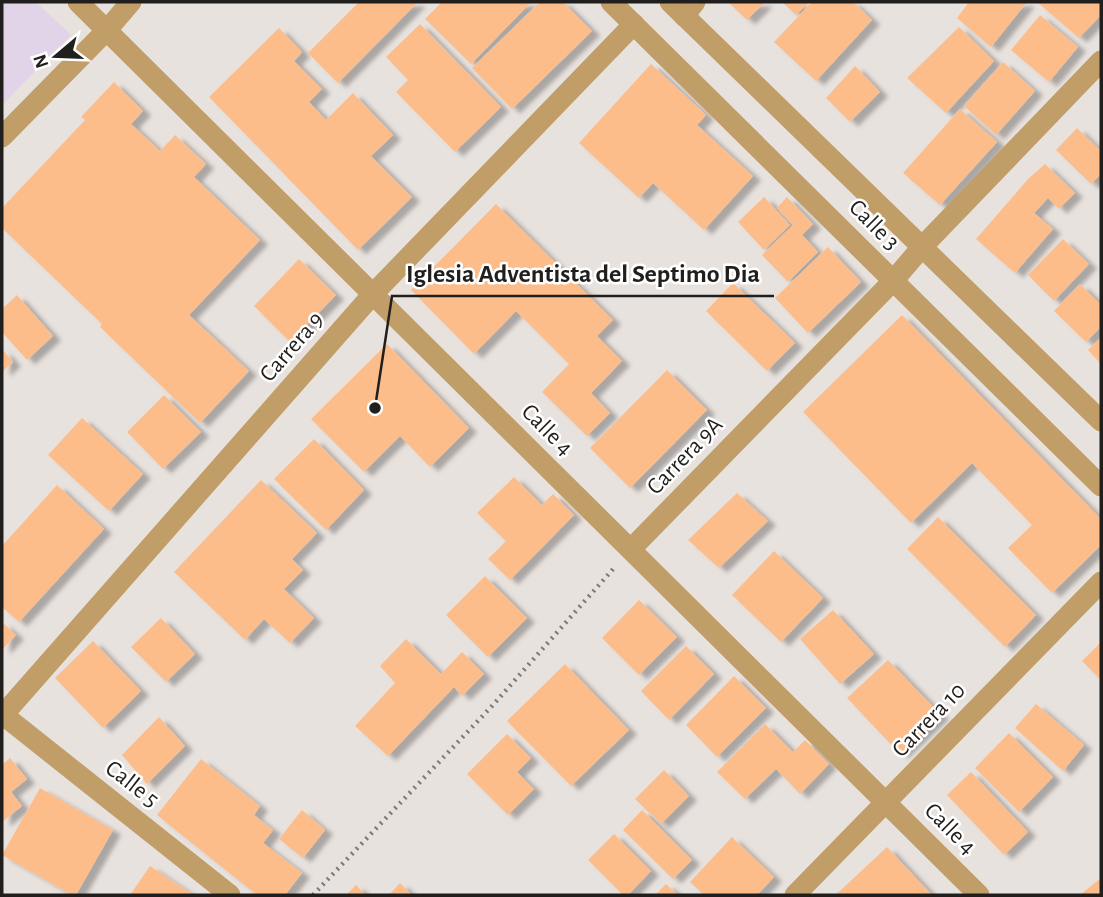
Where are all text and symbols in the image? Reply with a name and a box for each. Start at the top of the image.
north arrow [21,21,91,91]
text: N [30,52,52,70]
street label: Calle 3 [844,195,904,255]
callout: Iglesia Adventista del Septimo Dia [392,249,774,296]
text: Iglesia Adventista del Septimo Dia [406,261,760,287]
street label: Carrera 9 [255,308,329,386]
street label: Calle 4 [517,400,577,460]
street label: Carrera 9A [642,412,728,499]
street label: Carrera 10 [888,678,970,762]
street label: Calle 5 [101,756,163,812]
street label: Calle 4 [920,799,980,859]

